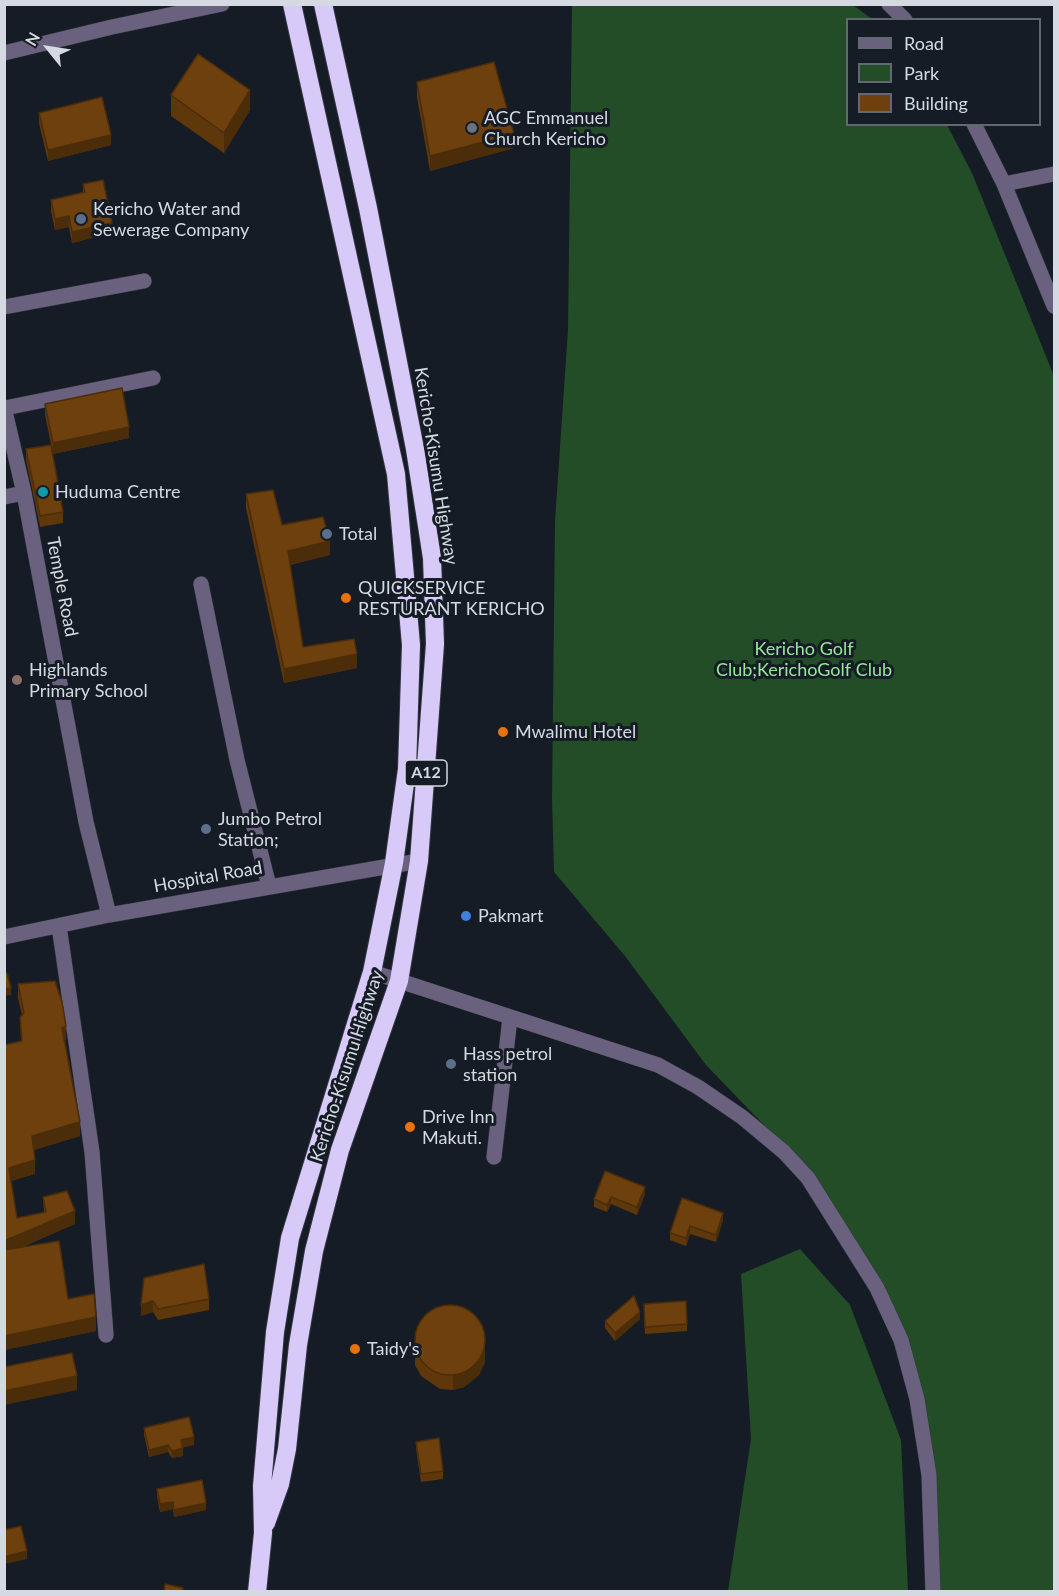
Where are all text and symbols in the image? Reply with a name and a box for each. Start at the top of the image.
north arrow [18,18,78,78]
legend [846,18,1041,126]
text: N [21,29,43,49]
text: Road [904,32,944,54]
text: Park [904,62,939,84]
text: Building [904,92,968,114]
place label: AGC Emmanuel Church Kericho [484,107,608,150]
marker: AGC Emmanuel Church Kericho [465,121,479,135]
place label: Kericho Water and Sewerage Company [93,198,249,240]
marker: Kericho Water and Sewerage Company [74,212,88,226]
street label: Kericho-Kisumu Highway [410,366,462,566]
place label: Huduma Centre [55,481,180,503]
marker: Huduma Centre [36,485,50,499]
place label: Total [339,523,377,545]
marker: Total [320,527,334,541]
street label: Temple Road [42,535,82,639]
place label: QUICKSERVICE RESTURANT KERICHO [358,577,545,620]
marker: QUICKSERVICE RESTURANT KERICHO [339,591,353,605]
park label: Kericho Golf Club;KerichoGolf Club [716,638,892,680]
place label: Highlands Primary School [29,659,148,702]
marker: Highlands Primary School [10,673,24,687]
place label: Mwalimu Hotel [515,721,636,743]
marker: Mwalimu Hotel [496,725,510,739]
road number: A12 [405,760,447,786]
place label: Jumbo Petrol Station; [218,808,322,850]
marker: Jumbo Petrol Station; [199,822,213,836]
street label: Hospital Road [152,857,264,897]
place label: Pakmart [478,905,543,927]
marker: Pakmart [459,909,473,923]
street label: Kericho-Kisumu Highway [306,968,388,1164]
place label: Hass petrol station [463,1043,552,1086]
marker: Hass petrol station [444,1057,458,1071]
place label: Drive Inn Makuti. [422,1106,495,1148]
marker: Drive Inn Makuti. [403,1120,417,1134]
place label: Taidy's [367,1338,420,1360]
marker: Taidy's [348,1342,362,1356]

